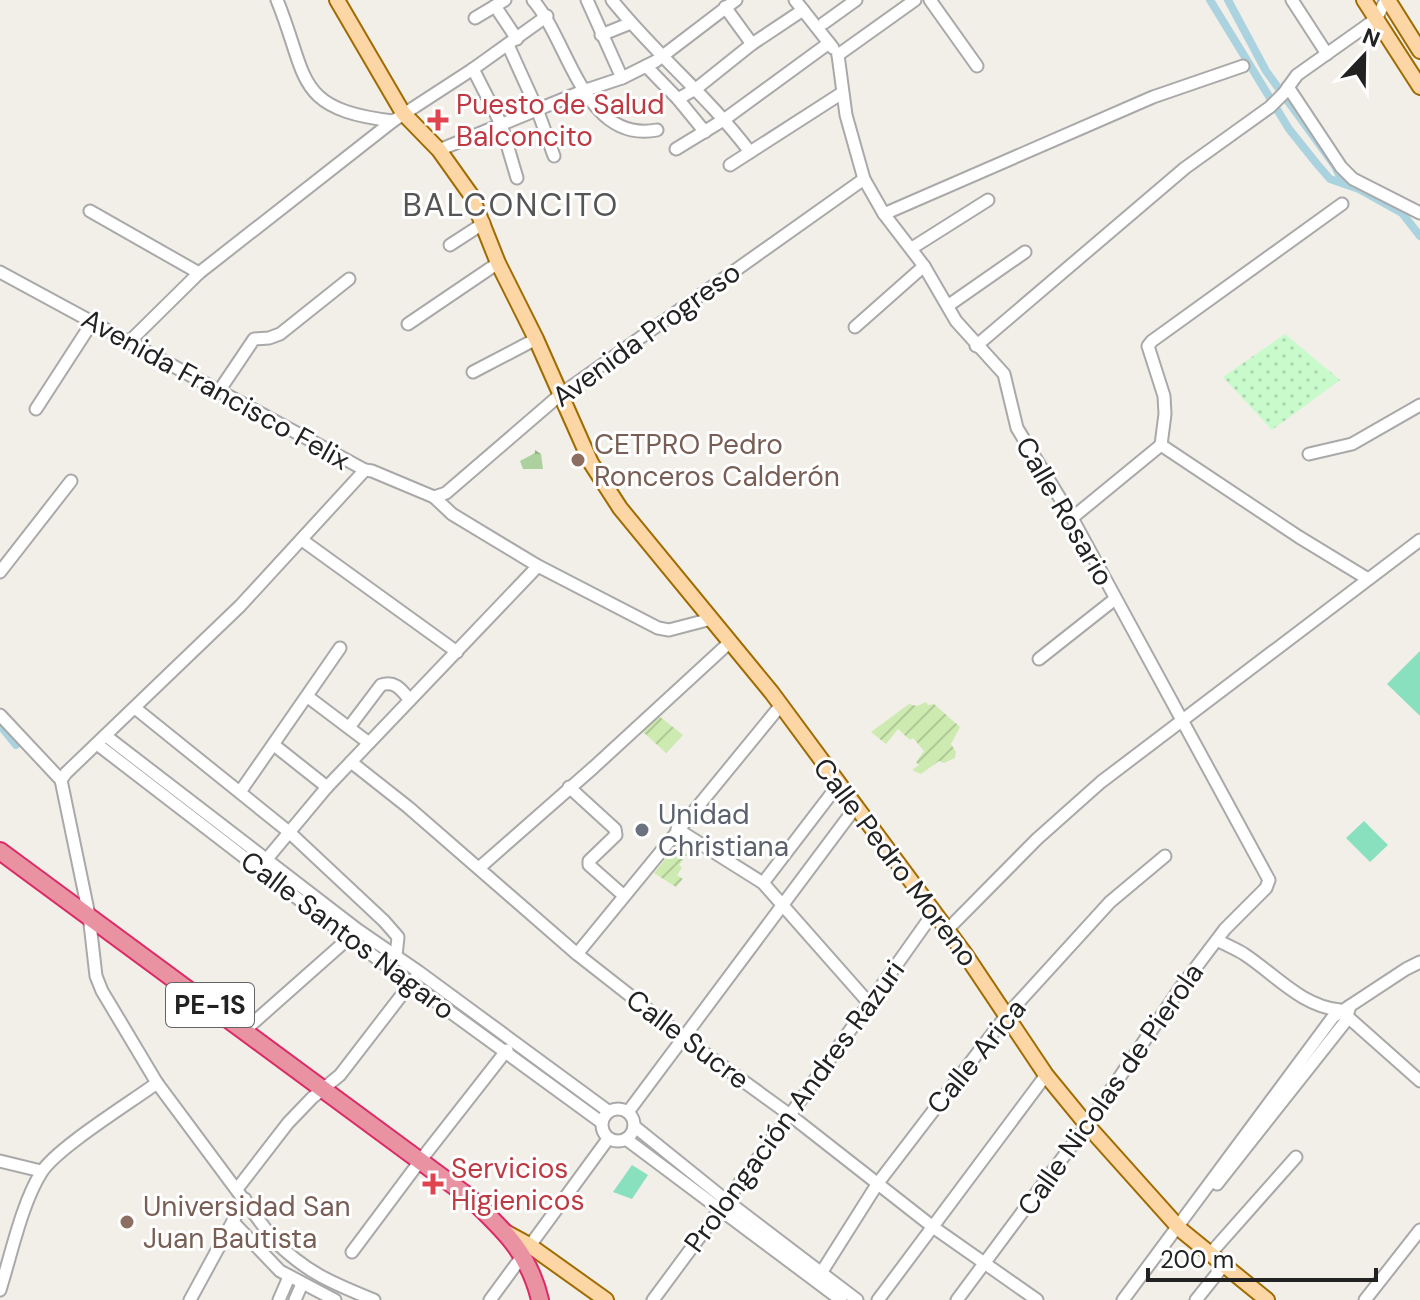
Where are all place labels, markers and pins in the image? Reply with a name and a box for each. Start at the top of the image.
place label: Puesto de Salud Balconcito [456,86,665,155]
marker: Puesto de Salud Balconcito [427,109,449,131]
place label: CETPRO Pedro Ronceros Calderón [594,426,840,495]
marker: CETPRO Pedro Ronceros Calderón [569,451,587,469]
place label: Unidad Christiana [658,796,789,865]
marker: Unidad Christiana [633,821,651,839]
place label: Servicios Higienicos [451,1150,585,1219]
marker: Servicios Higienicos [422,1173,444,1195]
place label: Universidad San Juan Bautista [143,1188,351,1257]
marker: Universidad San Juan Bautista [118,1213,136,1231]

